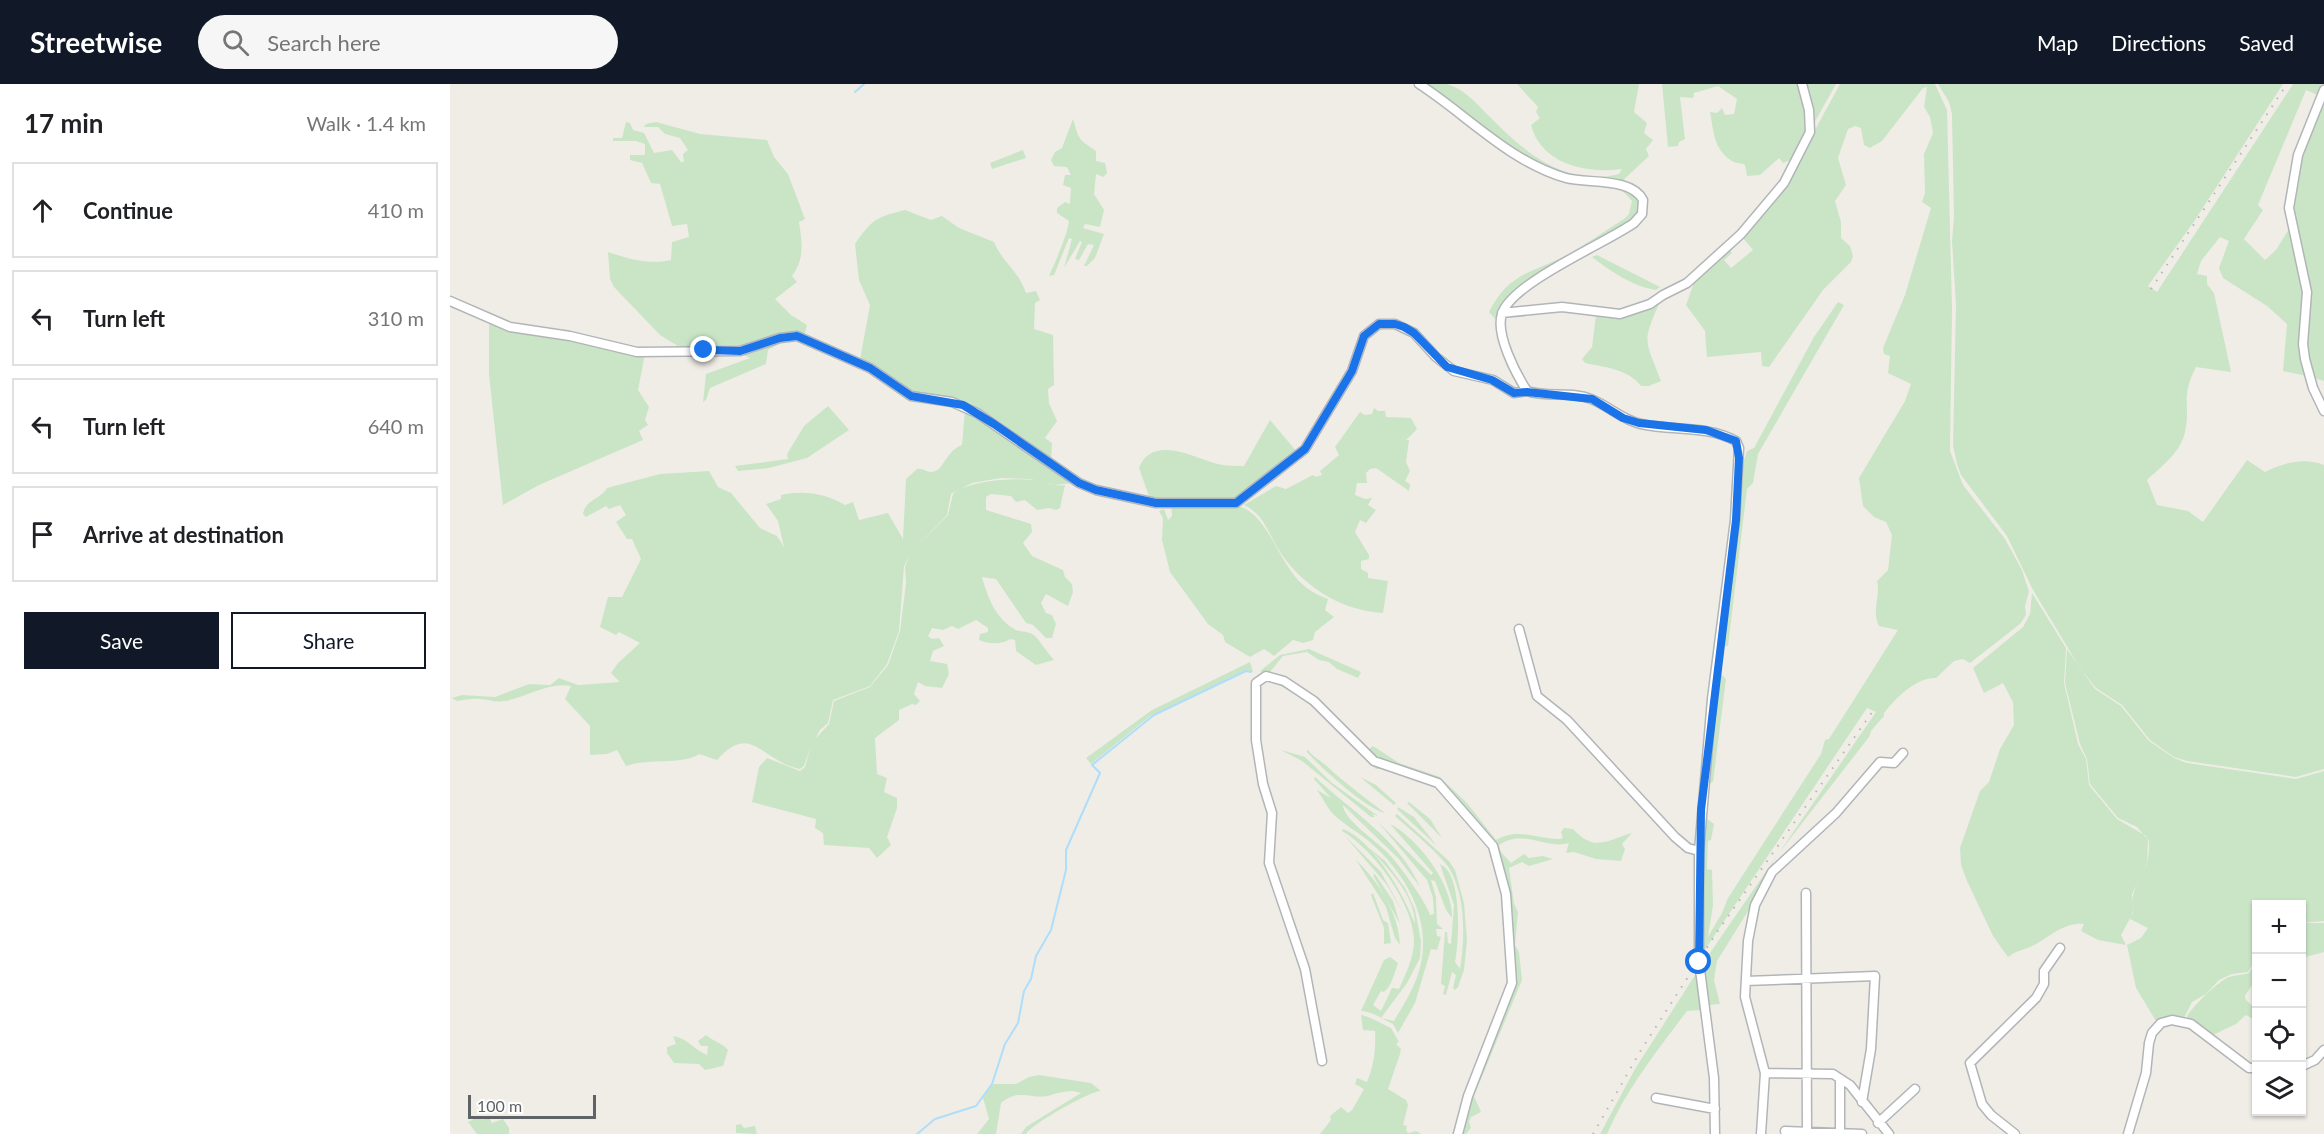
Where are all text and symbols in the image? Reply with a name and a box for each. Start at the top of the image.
search box [198,15,618,69]
text: Streetwise [30,25,162,59]
icon: search [219,26,252,59]
text: Search here [267,29,381,56]
text: Map [2037,30,2078,55]
text: Directions [2111,30,2206,55]
text: Saved [2239,30,2294,55]
text: 17 min [24,107,104,139]
text: Walk · 1.4 km [307,111,426,135]
icon: ahead [26,194,59,227]
text: Continue [83,197,173,224]
text: 410 m [368,198,424,222]
icon: left [26,302,59,335]
text: Turn left [83,305,165,332]
text: 310 m [368,306,424,330]
route end [690,336,716,362]
icon: left [26,410,59,443]
text: Turn left [83,413,165,440]
text: 640 m [368,414,424,438]
icon: arrive [26,518,59,551]
text: Arrive at destination [83,521,284,548]
button: Save [24,612,219,669]
button: Share [231,612,426,669]
map controls [2252,900,2306,1116]
button: + [2252,900,2306,954]
route start [1685,948,1711,974]
button: − [2252,954,2306,1008]
button: locate [2252,1008,2306,1062]
button: layers [2252,1062,2306,1116]
scale bar [468,1092,596,1120]
text: 100 m [477,1096,522,1115]

